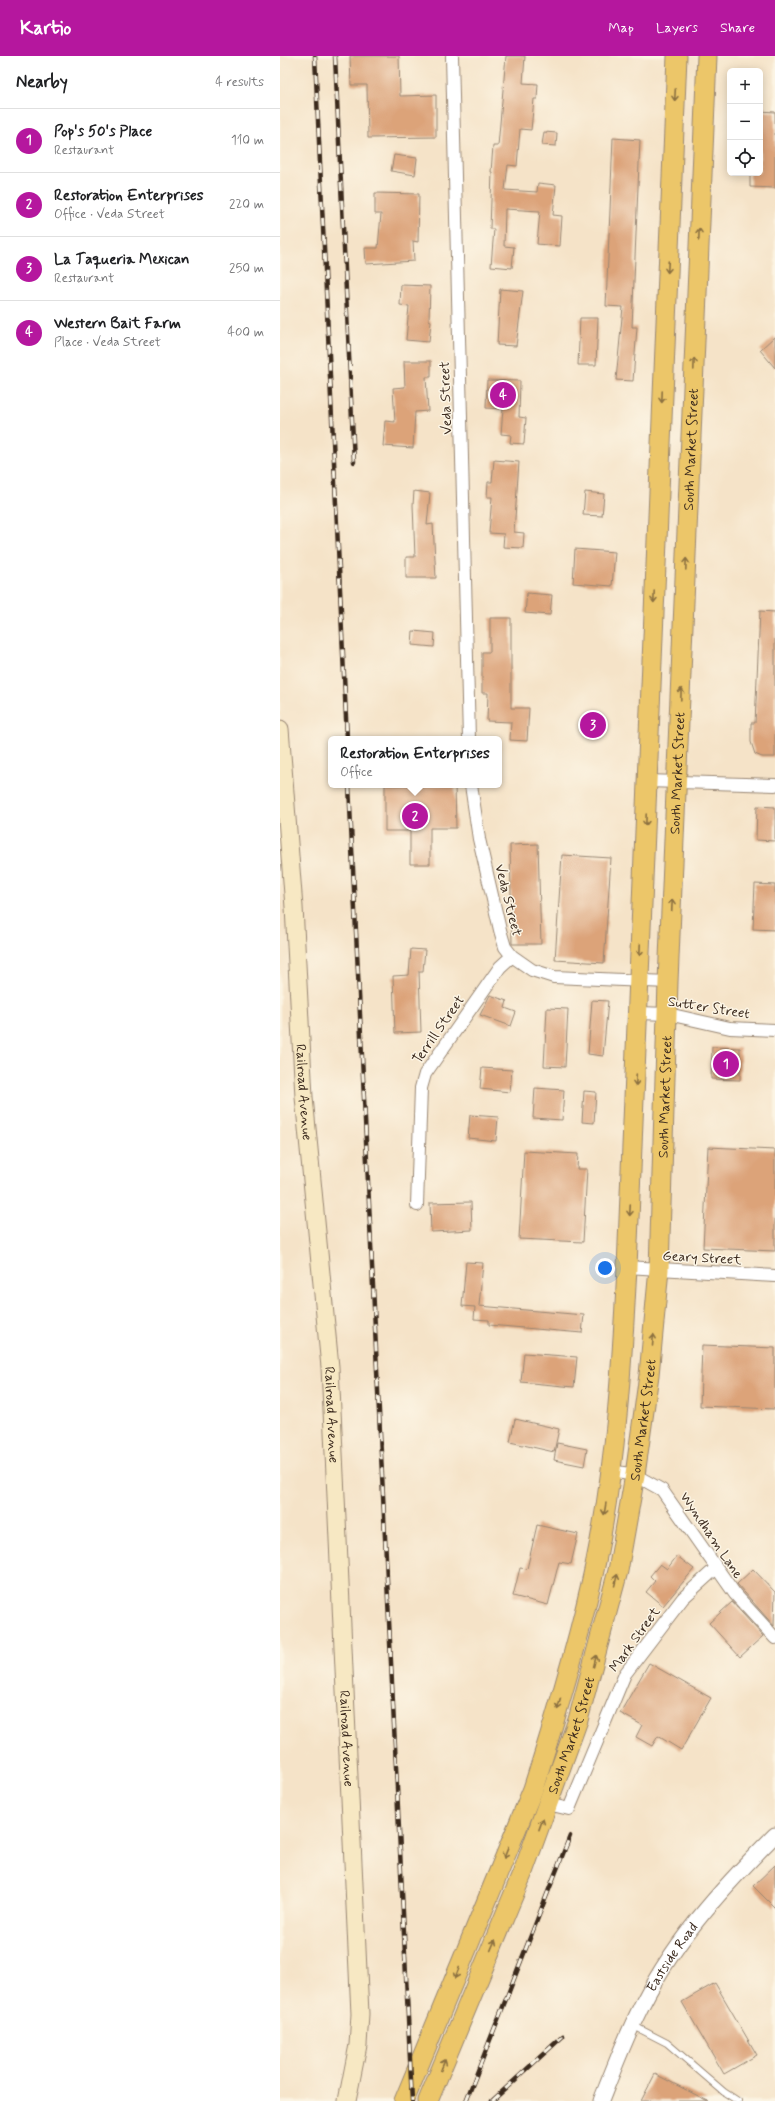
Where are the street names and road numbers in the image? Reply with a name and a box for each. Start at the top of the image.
street label: Veda Street [436,360,456,435]
street label: South Market Street [680,388,703,511]
street label: South Market Street [666,712,689,835]
street label: Veda Street [490,862,526,938]
street label: Terrill Street [409,992,469,1067]
street label: Sutter Street [667,993,751,1023]
street label: South Market Street [654,1035,676,1158]
street label: Railroad Avenue [291,1044,316,1141]
street label: Geary Street [662,1247,743,1269]
street label: South Market Street [626,1358,660,1482]
street label: Railroad Avenue [320,1366,342,1464]
street label: Wyndham Lane [676,1489,747,1583]
street label: Mark Street [605,1603,665,1676]
street label: South Market Street [544,1675,599,1797]
street label: Railroad Avenue [335,1690,357,1787]
street label: Eastside Road [643,1919,702,1995]

